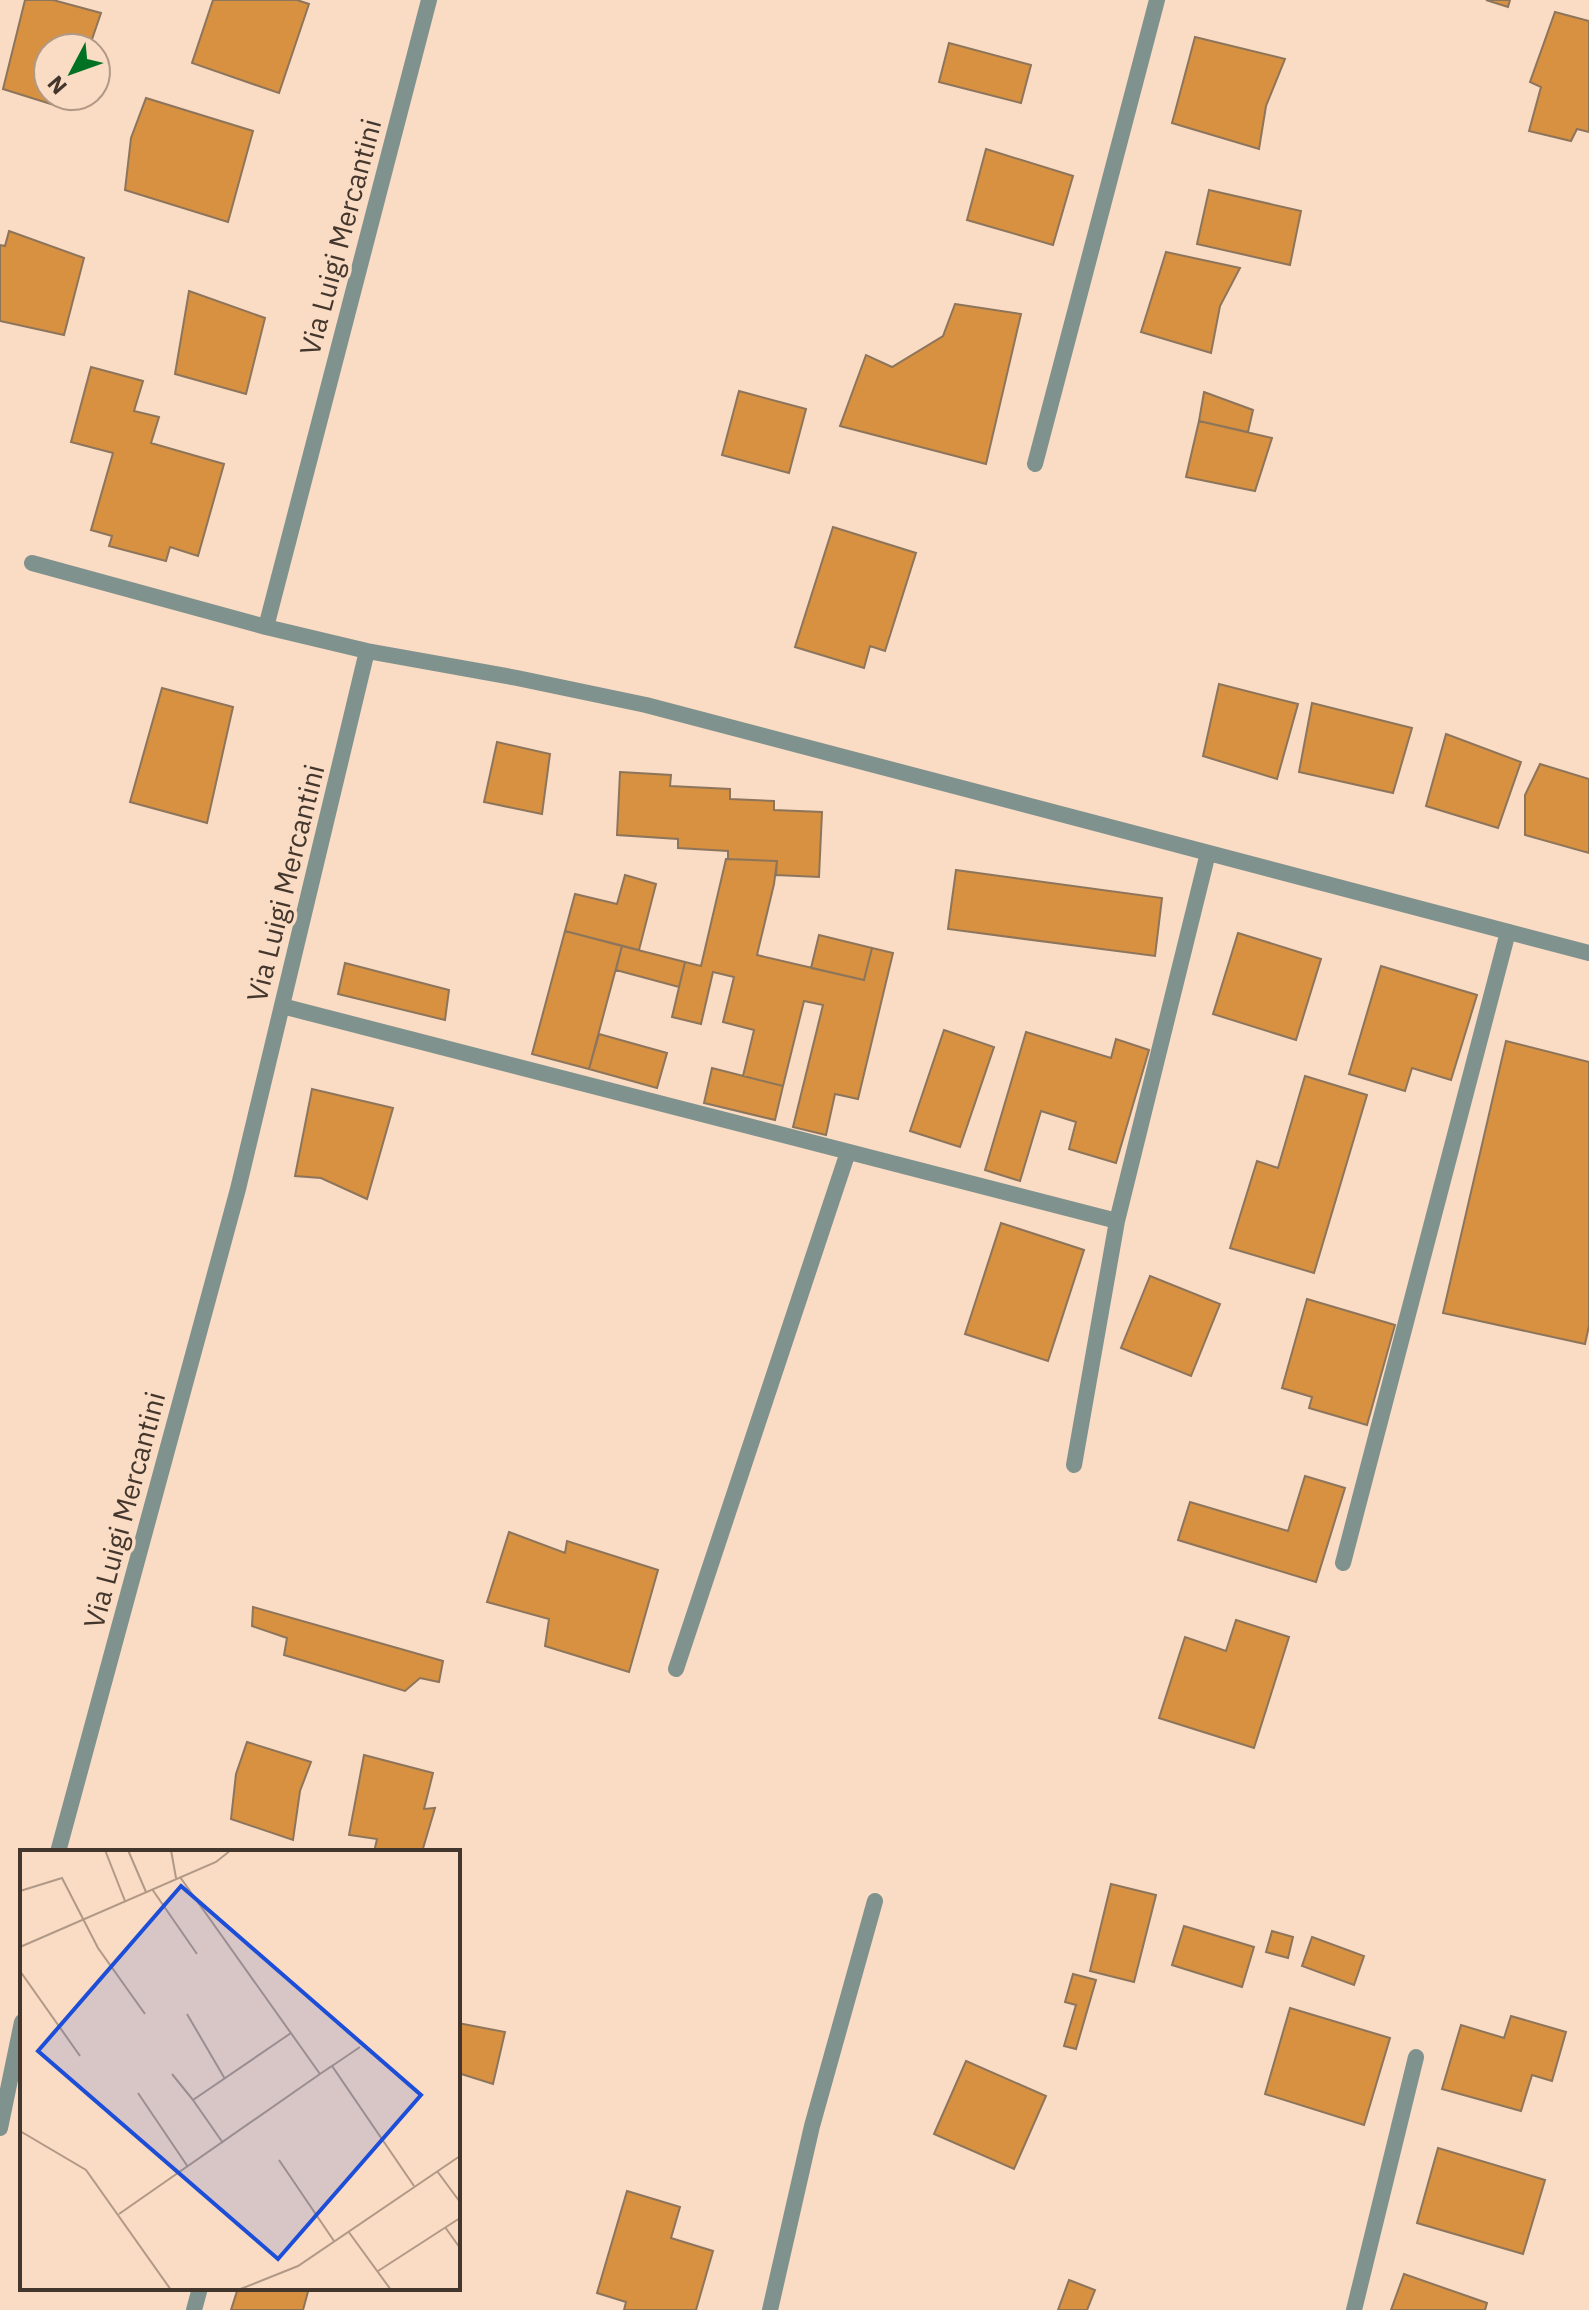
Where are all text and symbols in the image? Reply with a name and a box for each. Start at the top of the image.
north arrow [32,32,112,112]
text: N [40,70,73,101]
street label: Via Luigi Mercantini [291,115,389,359]
street label: Via Luigi Mercantini [238,760,332,1006]
street label: Via Luigi Mercantini [75,1388,173,1632]
inset map [20,1850,460,2290]

